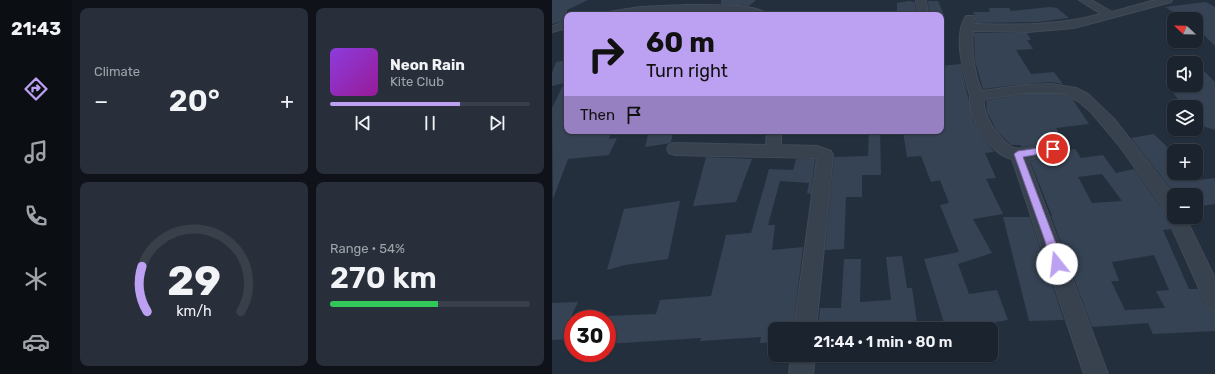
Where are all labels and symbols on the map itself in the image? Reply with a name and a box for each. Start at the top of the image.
north arrow [1167,12,1203,48]
pin [1036,132,1070,166]
position arrow [1036,243,1078,285]
speed limit sign: 30 [564,310,616,362]

